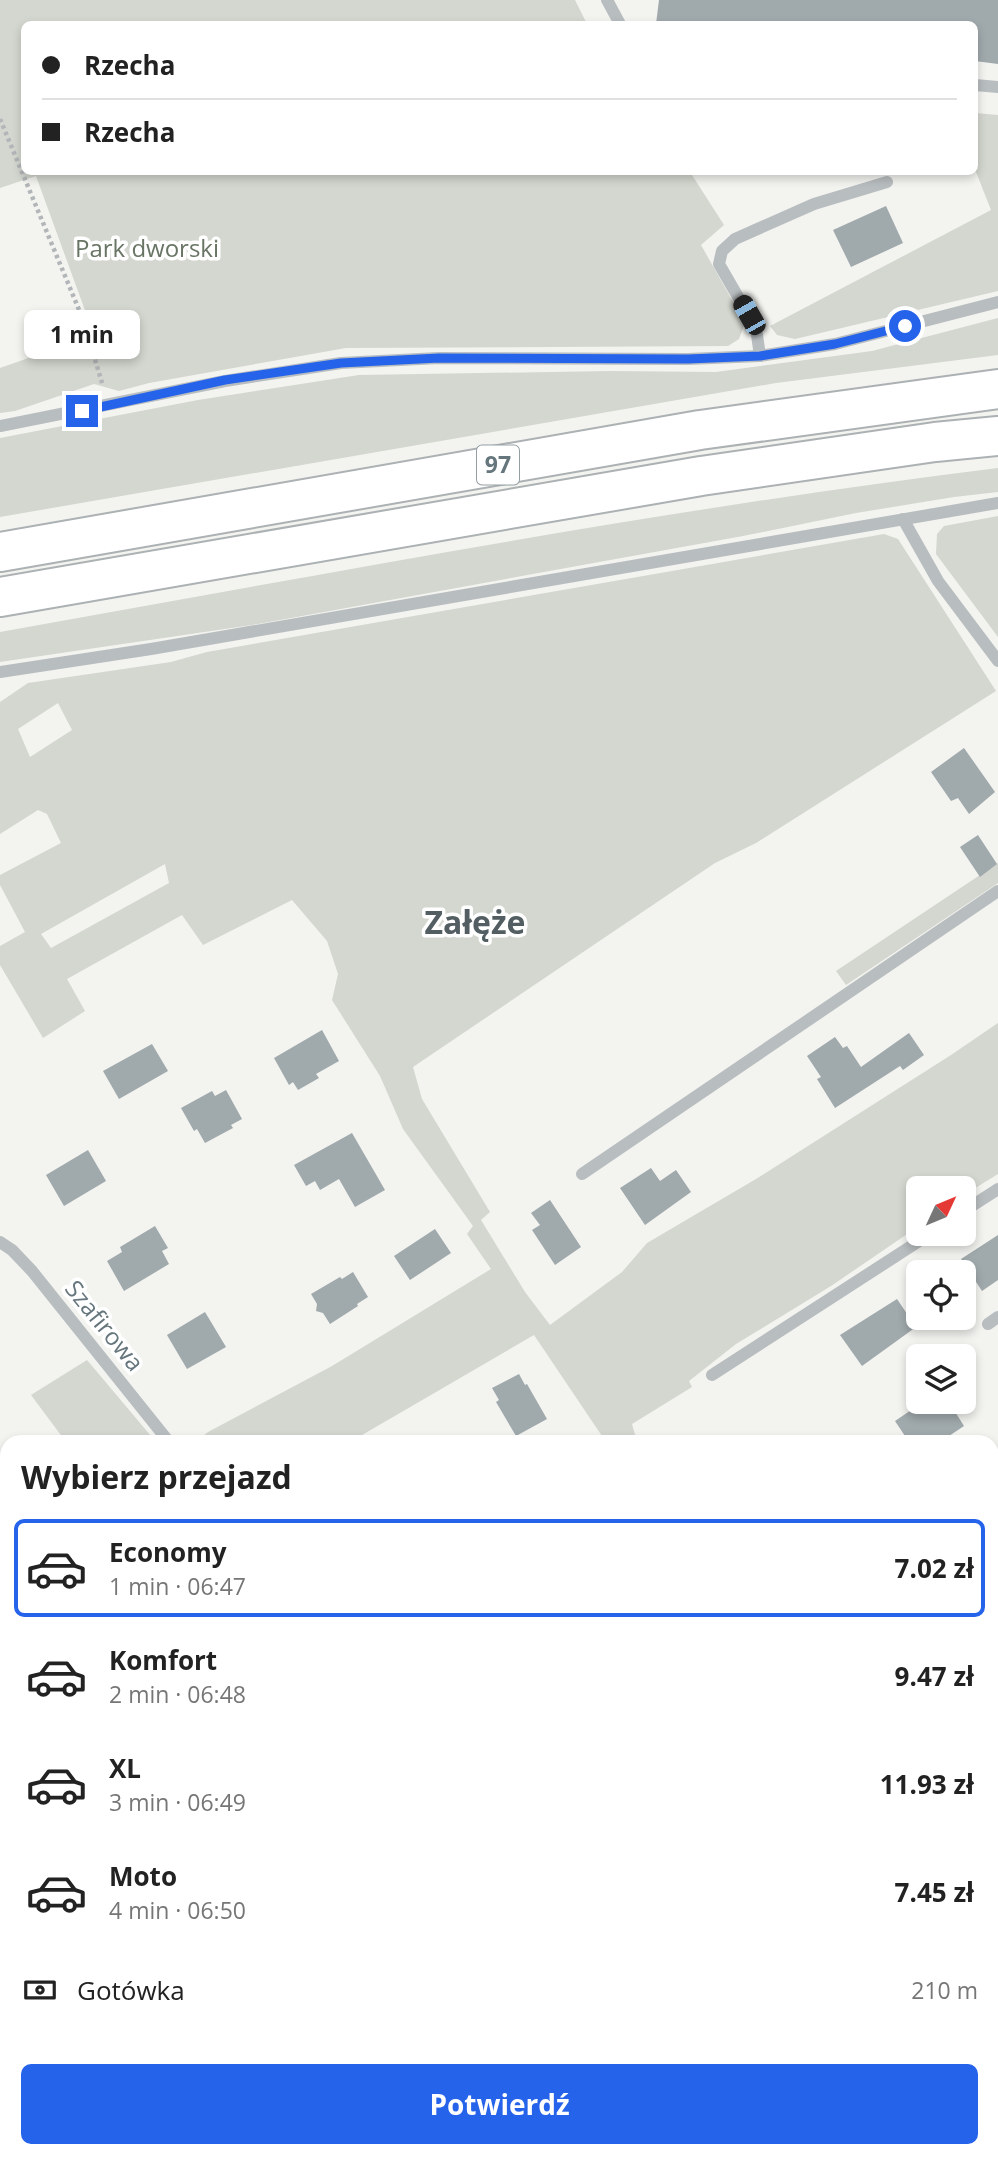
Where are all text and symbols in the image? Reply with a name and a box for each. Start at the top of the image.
text: Rzecha [84,47,175,83]
text: Rzecha [84,114,175,150]
park label: Park dworski [75,231,219,264]
car [730,292,769,338]
callout: 1 min [24,310,140,358]
route start [889,310,921,342]
text: 1 min [50,318,114,350]
route end [66,395,98,427]
road number: 97 [477,446,519,485]
district label: Załęże [424,900,526,943]
north arrow [906,1176,976,1246]
map controls [906,1176,976,1414]
button: locate [906,1260,976,1330]
street label: Szafirowa [58,1273,152,1377]
button: layers [906,1344,976,1414]
text: Wybierz przejazd [21,1455,292,1498]
text: Economy [109,1534,227,1570]
icon: car [25,1537,88,1600]
text: 7.02 zł [895,1550,974,1586]
text: 1 min · 06:47 [109,1570,246,1602]
text: Komfort [109,1642,217,1678]
icon: car [25,1645,88,1708]
text: 9.47 zł [895,1658,974,1694]
text: 2 min · 06:48 [109,1678,246,1710]
text: XL [109,1750,141,1786]
icon: car [25,1753,88,1816]
text: 11.93 zł [880,1766,974,1802]
text: 3 min · 06:49 [109,1786,246,1818]
text: Moto [109,1858,177,1894]
icon: car [25,1861,88,1924]
text: 7.45 zł [895,1874,974,1910]
text: 4 min · 06:50 [109,1894,246,1926]
icon: cash [21,1971,59,2009]
text: Gotówka [77,1972,185,2008]
text: 210 m [911,1974,978,2006]
button: Potwierdź [21,2064,978,2144]

